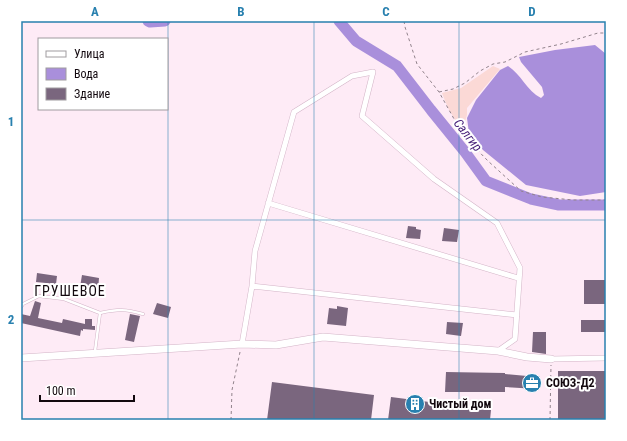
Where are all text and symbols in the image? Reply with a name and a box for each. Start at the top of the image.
text: A [91,4,99,19]
text: B [237,4,245,19]
text: C [382,4,390,19]
text: D [528,4,536,19]
legend [38,38,168,110]
text: Улица [74,47,105,61]
text: Вода [74,67,99,81]
text: Здание [74,87,111,101]
text: 1 [8,114,14,129]
water label: Салгир [451,116,485,154]
district label: ГРУШЕВОЕ [34,283,106,299]
text: 2 [8,312,15,327]
office icon: СОЮЗ-Д2 [521,372,543,394]
place label: СОЮЗ-Д2 [546,376,595,390]
scale bar [40,377,134,403]
text: 100 m [46,384,76,398]
building icon: Чистый дом [404,393,426,415]
place label: Чистый дом [429,397,492,411]

